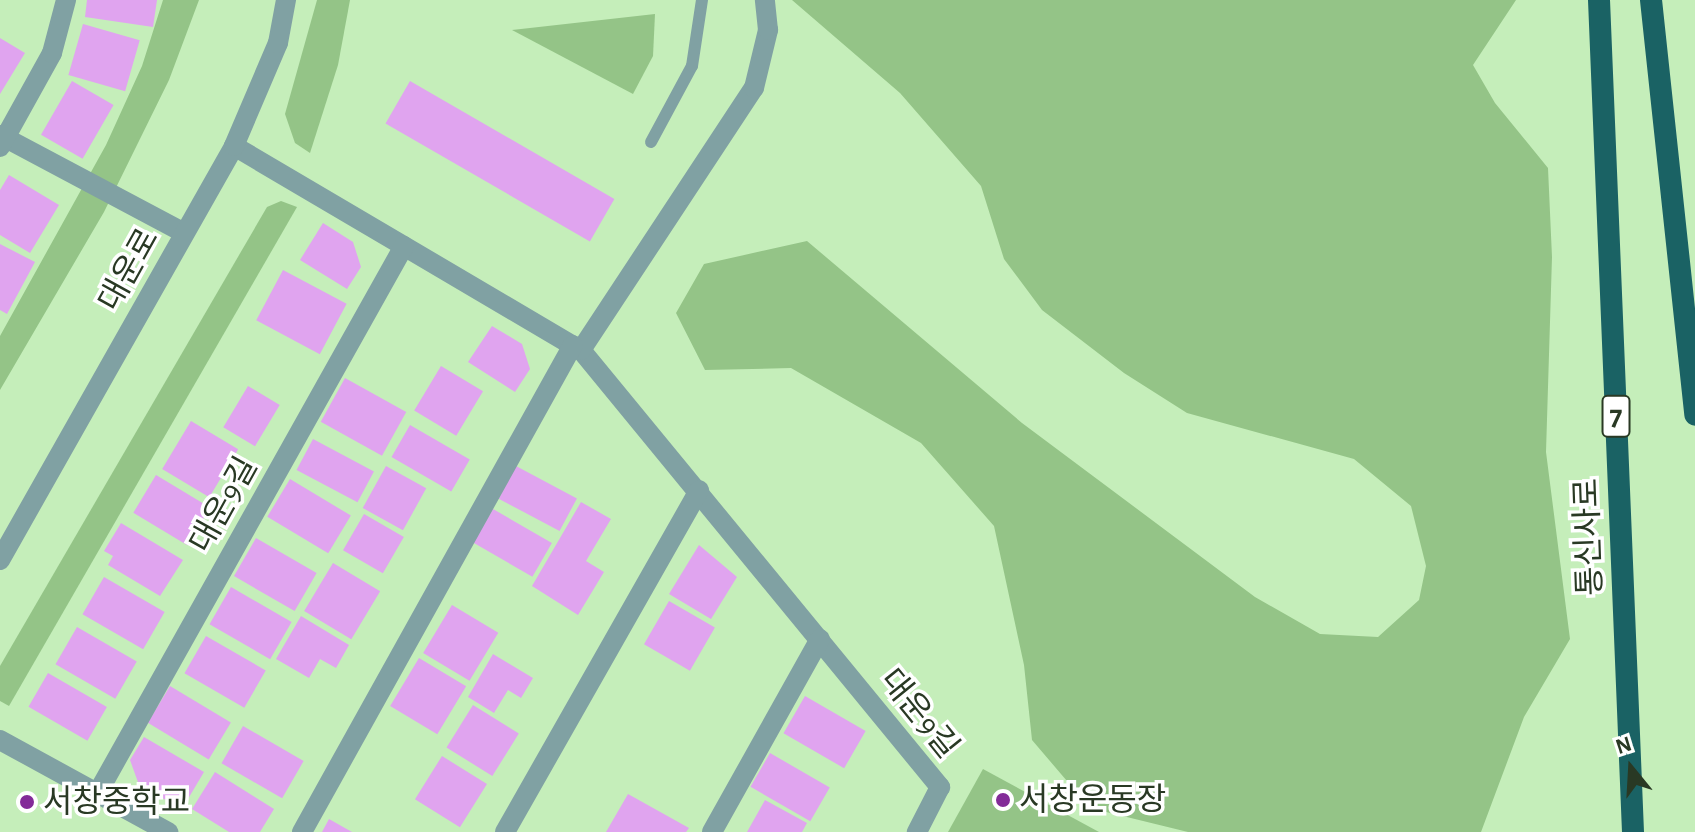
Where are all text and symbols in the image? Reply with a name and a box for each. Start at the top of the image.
street label: 대운로 [91,222,167,318]
road number: 7 [1600,390,1632,442]
street label: 대운9길 [182,450,266,560]
street label: 통신사로 [1568,477,1610,597]
street label: 대운9길 [872,662,966,766]
north arrow [1591,728,1671,808]
text: N [1613,732,1634,758]
place label: 서창운동장 [1019,781,1166,819]
place label: 서창중학교 [43,783,190,821]
marker: 서창운동장 [994,791,1012,809]
marker: 서창중학교 [18,793,36,811]

